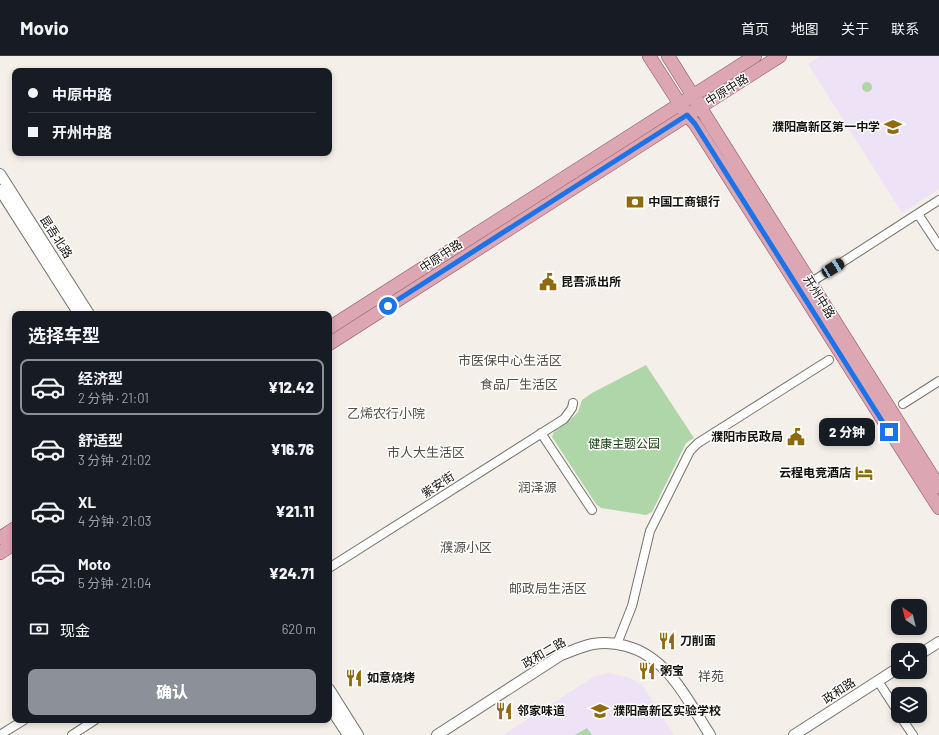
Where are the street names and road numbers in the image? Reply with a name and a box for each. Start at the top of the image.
street label: 中原中路 [702,70,751,108]
street label: 昆吾北路 [38,213,76,260]
street label: 中原中路 [417,236,464,274]
street label: 开州中路 [801,272,839,321]
street label: 紫安街 [419,468,456,500]
street label: 政和二路 [519,634,568,670]
street label: 政和路 [820,674,857,706]

